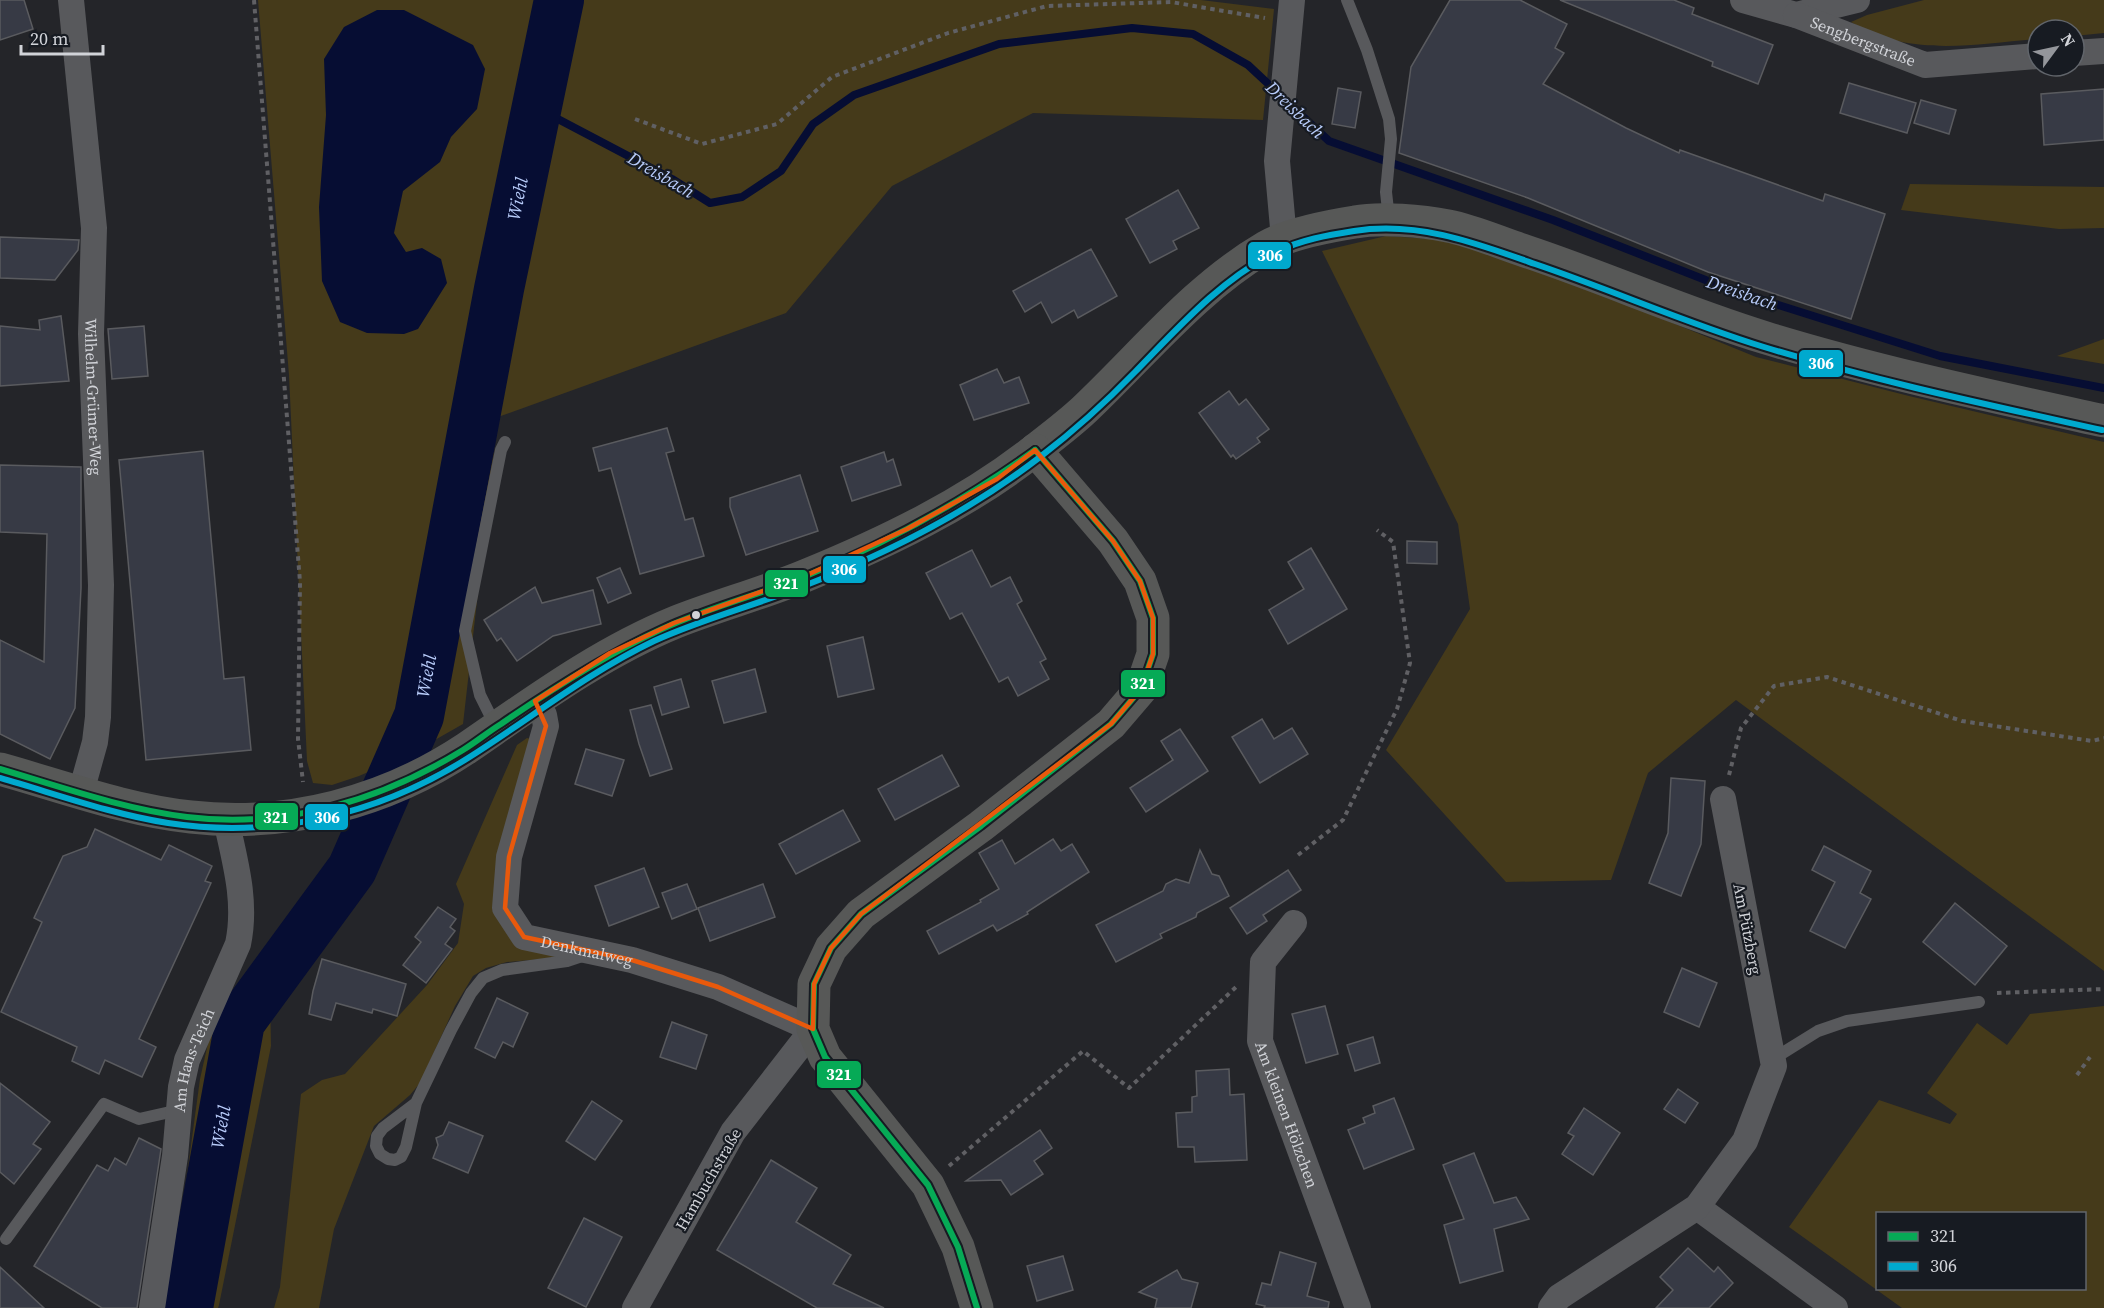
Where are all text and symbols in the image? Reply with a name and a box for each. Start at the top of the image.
street label: Sengbergstraße [1807,11,1919,71]
scale bar [21,18,104,56]
north arrow [2026,18,2086,78]
text: 20 m [30,26,68,51]
text: N [2056,29,2081,51]
water label: Dreisbach [1259,74,1331,144]
water label: Dreisbach [622,145,700,204]
water label: Wiehl [501,175,534,222]
line badge: 306 [1247,241,1292,270]
text: 306 [1257,244,1283,266]
water label: Dreisbach [1702,268,1781,316]
street label: Wilhelm-Grümer-Weg [80,318,108,476]
line badge: 306 [1798,349,1844,378]
text: 306 [1808,352,1834,374]
line badge: 306 [822,555,867,584]
text: 306 [831,558,857,580]
line badge: 321 [764,569,809,598]
text: 321 [773,572,799,594]
unlabelled marker [690,609,702,621]
water label: Wiehl [410,652,442,699]
line badge: 321 [1120,669,1166,698]
text: 321 [1130,672,1156,694]
line badge: 321 [254,802,299,831]
line badge: 306 [304,803,349,831]
text: 321 [263,806,289,828]
text: 306 [314,806,340,828]
street label: Am Pützberg [1728,882,1768,976]
street label: Denkmalweg [539,930,635,971]
street label: Am Hans-Teich [168,1004,220,1113]
street label: Am kleinen Hölzchen [1250,1038,1324,1191]
line badge: 321 [816,1060,862,1089]
text: 321 [826,1063,852,1085]
water label: Wiehl [204,1103,237,1150]
street label: Hambuchstraße [670,1124,746,1234]
legend [1876,1212,2086,1290]
text: 321 [1930,1223,1957,1248]
text: 306 [1930,1253,1957,1278]

